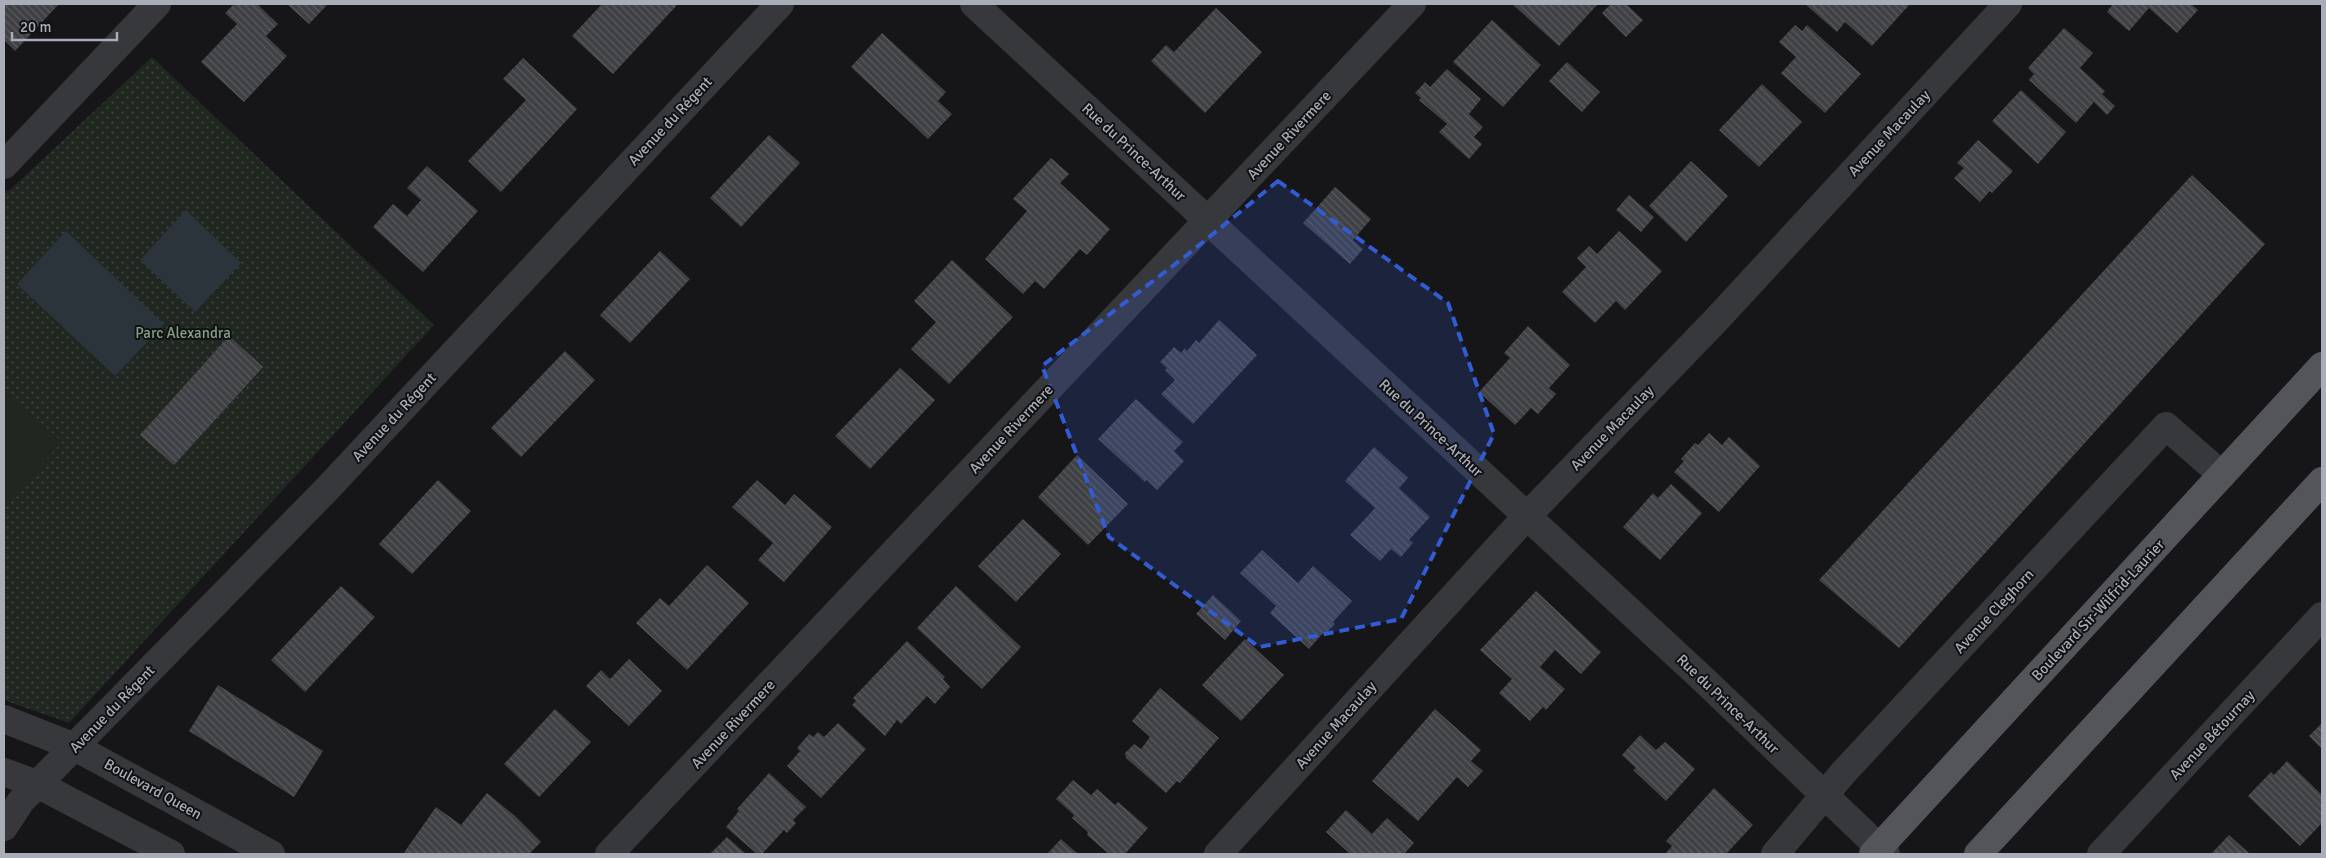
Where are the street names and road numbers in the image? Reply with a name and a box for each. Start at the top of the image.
street label: Avenue du Régent [624,73,716,169]
street label: Avenue Macaulay [1844,86,1934,180]
street label: Avenue Rivermere [1243,87,1335,183]
street label: Rue du Prince-Arthur [1078,99,1190,205]
street label: Avenue du Régent [348,369,440,465]
street label: Rue du Prince-Arthur [1375,375,1487,481]
street label: Avenue Rivermere [965,381,1057,477]
street label: Avenue Macaulay [1567,382,1657,474]
street label: Boulevard Sir-Wilfrid-Laurier [2028,535,2169,684]
street label: Avenue Cleghorn [1950,565,2038,657]
street label: Rue du Prince-Arthur [1673,651,1783,758]
street label: Avenue du Régent [66,661,158,757]
street label: Avenue Rivermere [687,676,779,772]
street label: Avenue Macaulay [1292,678,1380,772]
street label: Avenue Bétournay [2166,686,2258,784]
street label: Boulevard Queen [101,755,205,823]

